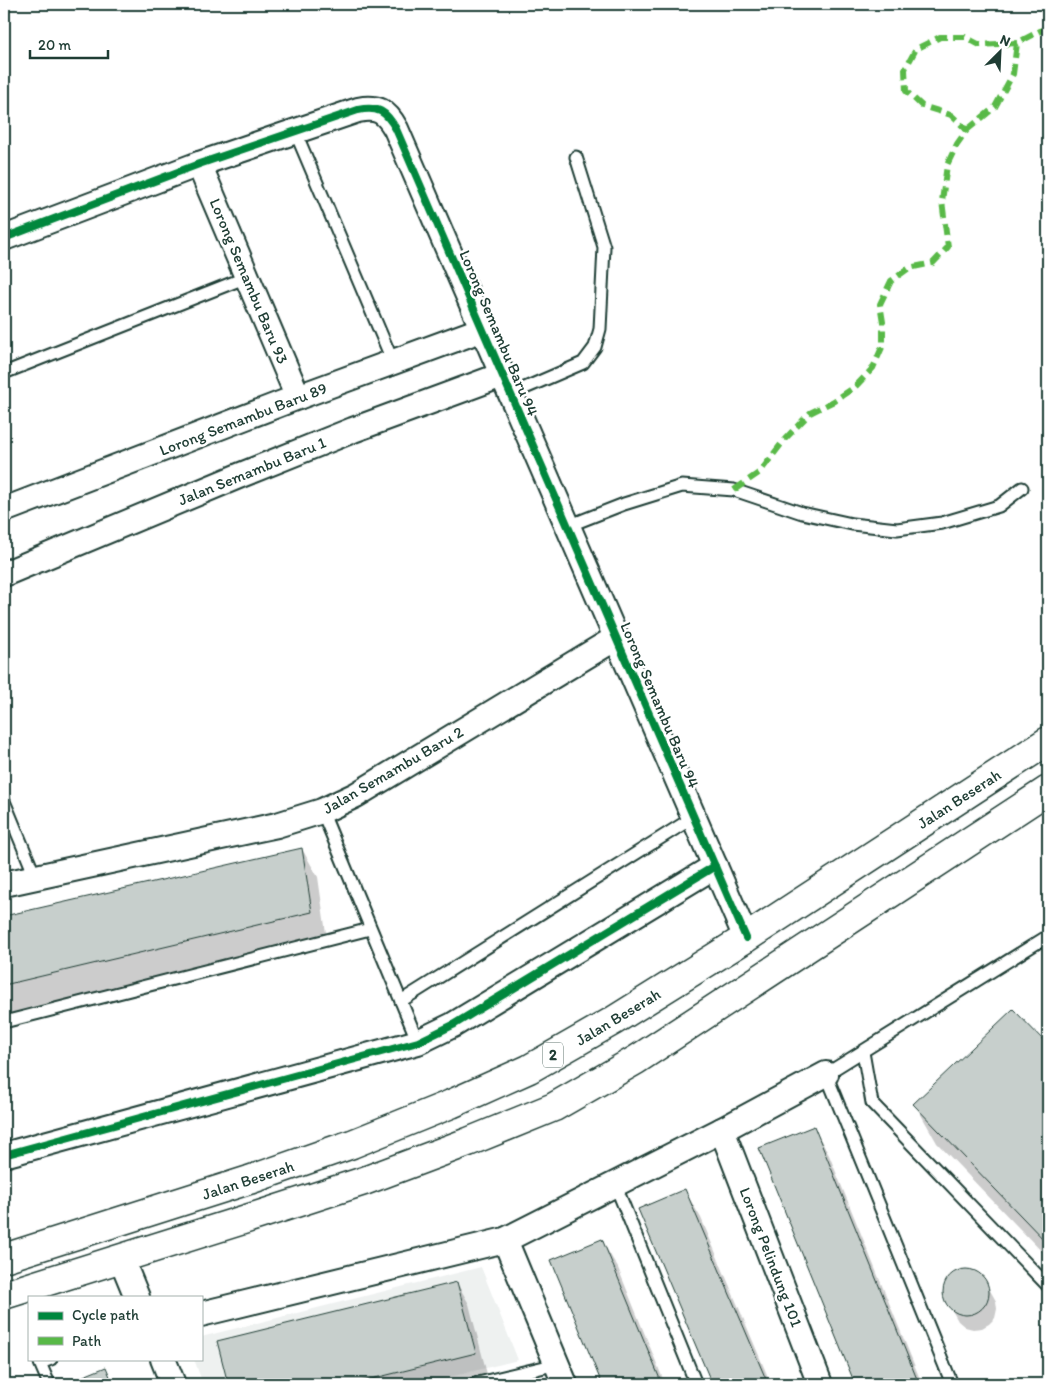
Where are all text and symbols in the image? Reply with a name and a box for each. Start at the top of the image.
scale bar [30,28,108,60]
north arrow [974,28,1024,78]
text: N [997,31,1013,50]
text: 20 m [38,36,72,54]
street label: Lorong Semambu Baru 93 [206,195,293,367]
street label: Lorong Semambu Baru 94 [455,247,543,419]
street label: Lorong Semambu Baru 89 [157,378,329,460]
street label: Jalan Semambu Baru 1 [175,432,329,509]
street label: Lorong Semambu Baru 94 [616,619,704,791]
street label: Jalan Semambu Baru 2 [319,722,467,818]
street label: Jalan Beserah [914,765,1004,833]
street label: Jalan Beserah [572,984,664,1050]
road number: 2 [543,1042,563,1068]
street label: Jalan Beserah [200,1156,296,1204]
street label: Lorong Pelindung 101 [736,1185,807,1330]
legend [28,1296,202,1360]
text: Cycle path [72,1306,139,1324]
text: Path [72,1332,101,1350]

